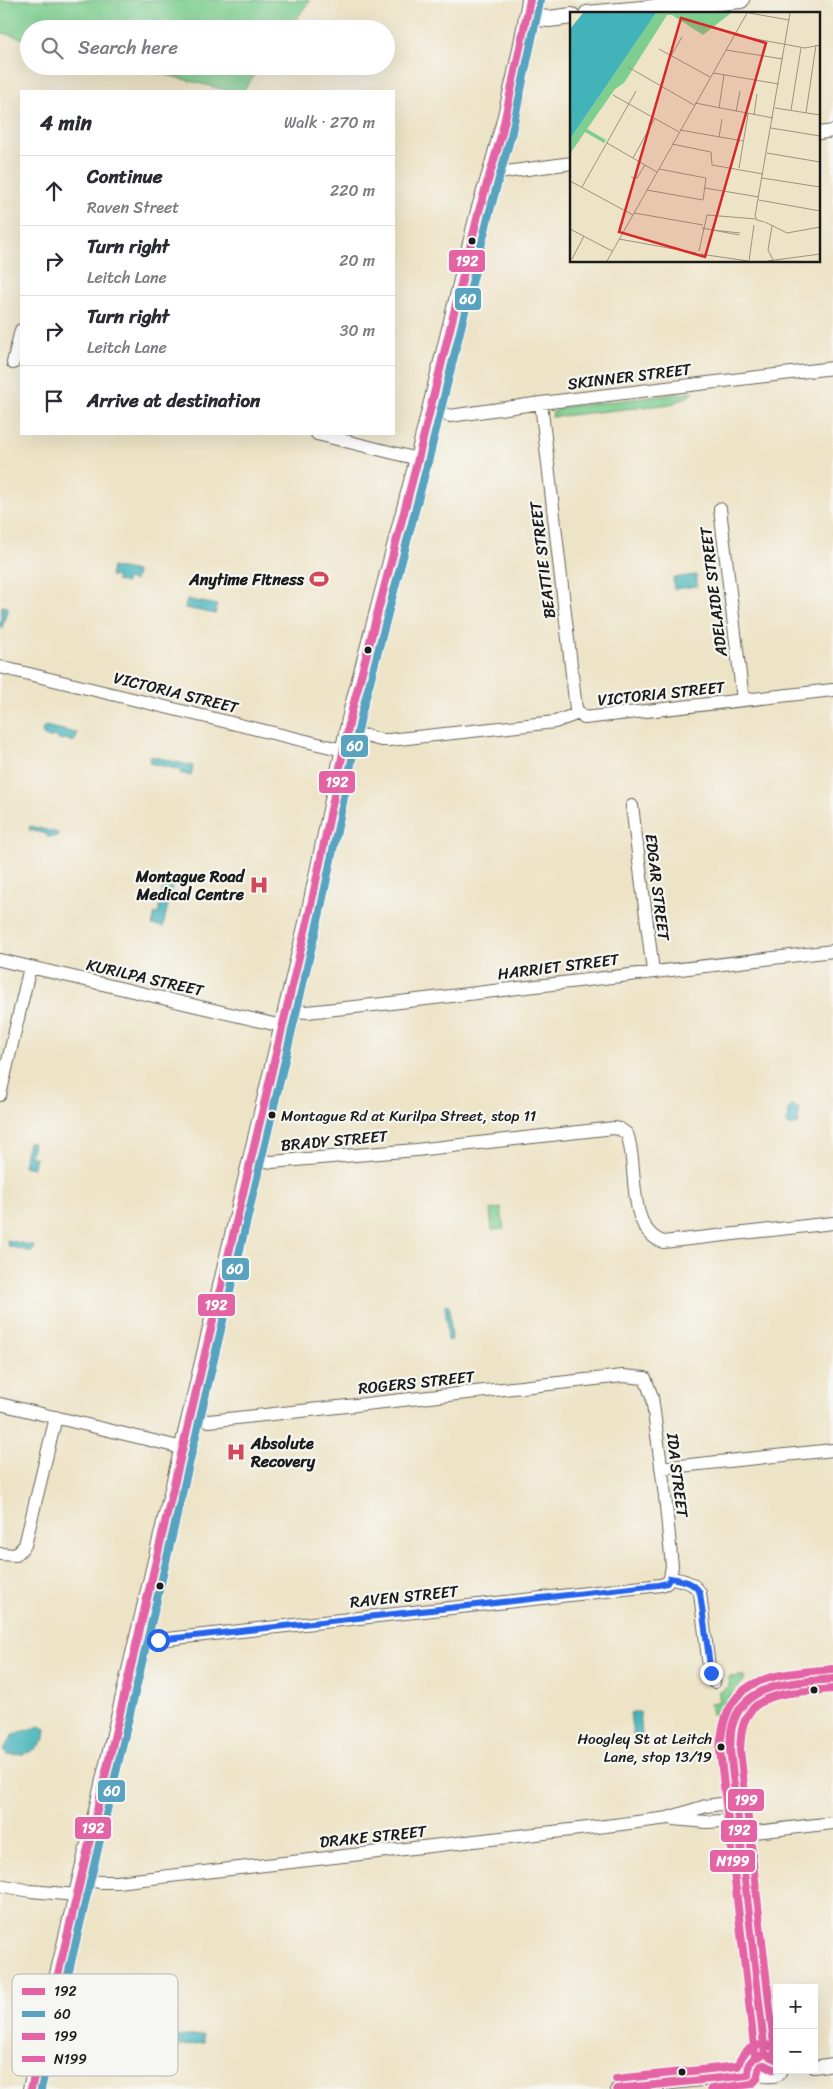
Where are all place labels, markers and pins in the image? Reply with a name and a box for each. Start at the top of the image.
unlabelled marker [467,236,477,246]
place label: Anytime Fitness [188,565,305,594]
sports icon: Anytime Fitness [308,568,330,590]
unlabelled marker [363,645,373,655]
place label: Montague Road Medical Centre [135,862,246,909]
hospital icon: Montague Road Medical Centre [248,874,270,896]
place label: Montague Rd at Kurilpa Street, stop 11 [281,1103,536,1129]
marker: Montague Rd at Kurilpa Street, stop 11 [267,1110,277,1120]
place label: Absolute Recovery [250,1429,316,1476]
hospital icon: Absolute Recovery [225,1441,247,1463]
unlabelled marker [155,1581,165,1591]
unlabelled marker [809,1685,819,1695]
place label: Hoogley St at Leitch Lane, stop 13/19 [577,1726,712,1770]
marker: Hoogley St at Leitch Lane, stop 13/19 [716,1742,726,1752]
unlabelled marker [677,2067,687,2077]

